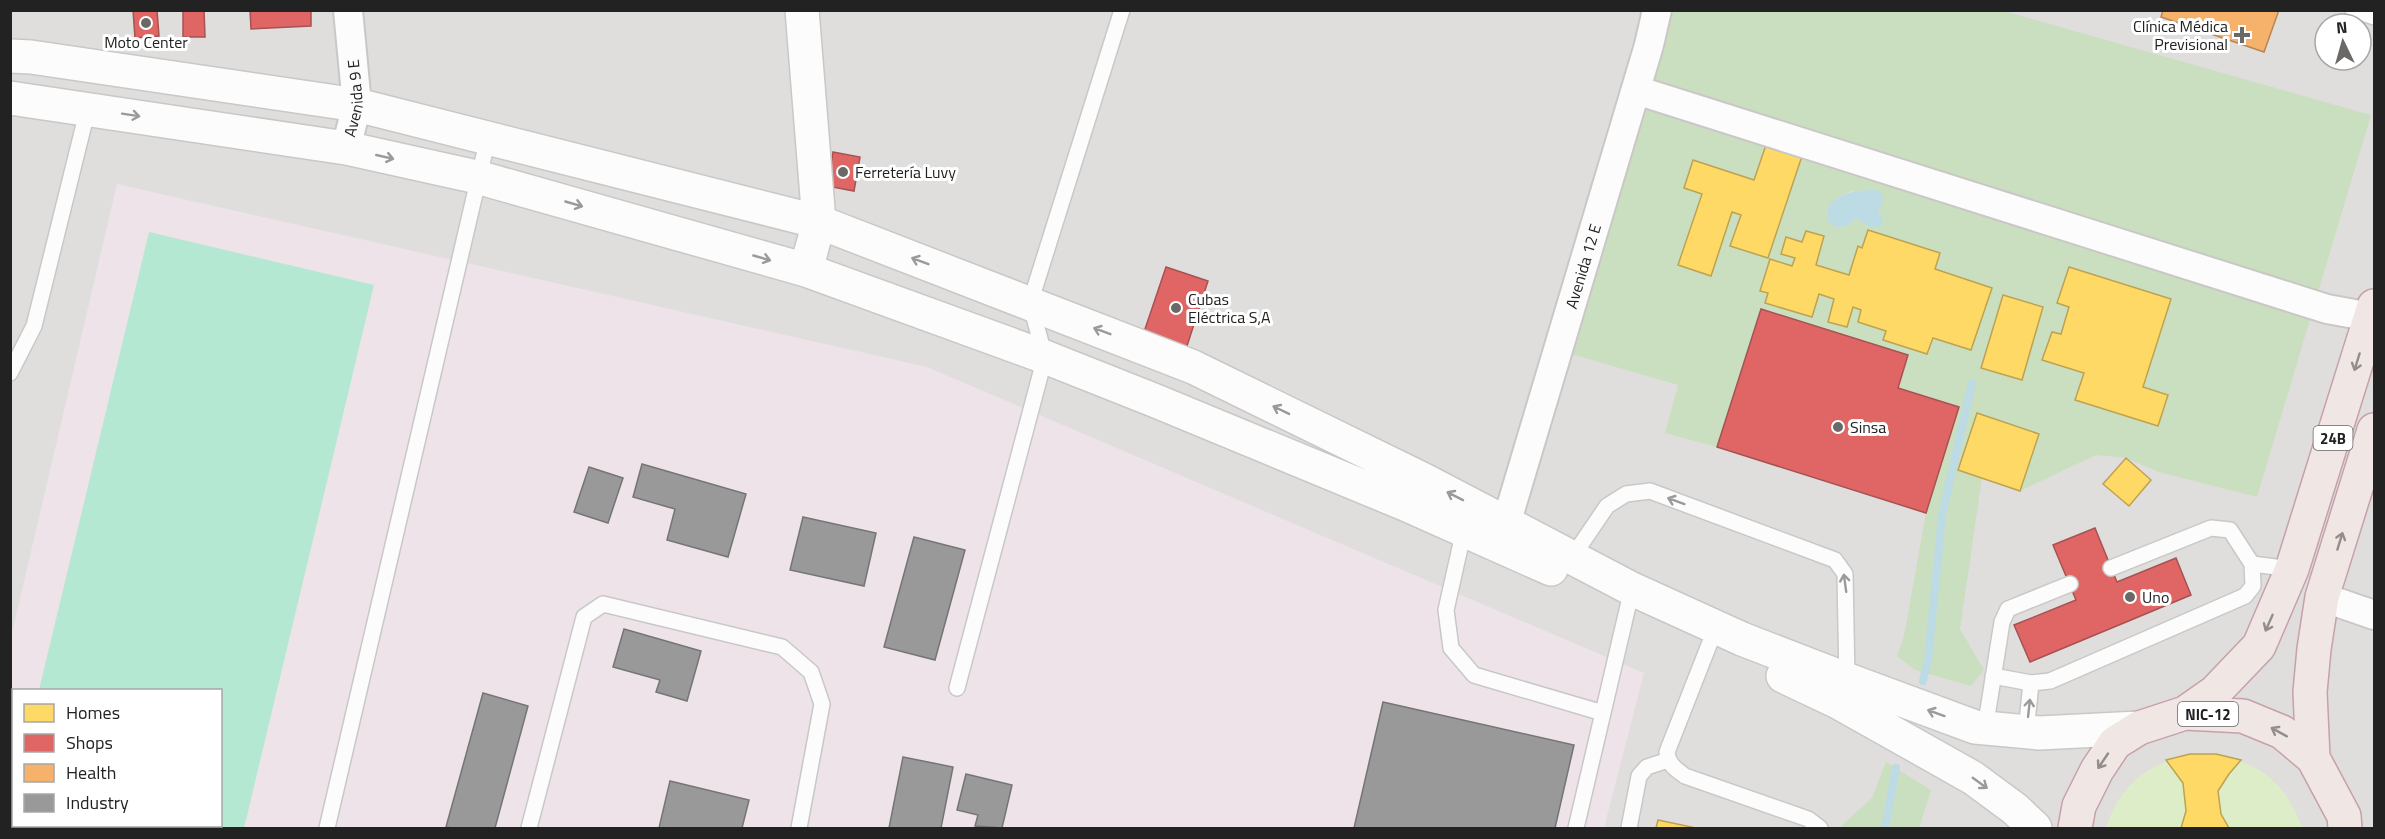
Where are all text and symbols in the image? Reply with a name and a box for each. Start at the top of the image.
north arrow [2313,12,2373,72]
place label: Clínica Médica Previsional [2133,14,2228,56]
text: N [2335,15,2348,39]
marker: Moto Center [139,16,153,30]
marker: Clínica Médica Previsional [2233,26,2251,44]
place label: Moto Center [104,30,188,54]
street label: Avenida 9 E [337,58,369,140]
one-way arrow [120,110,140,121]
one-way arrow [376,151,395,163]
place label: Ferretería Luvy [855,160,956,184]
marker: Ferretería Luvy [836,165,850,179]
one-way arrow [564,199,583,211]
street label: Avenida 12 E [1559,221,1607,311]
one-way arrow [752,252,771,264]
one-way arrow [912,255,930,266]
place label: Cubas Eléctrica S,A [1188,287,1271,329]
marker: Cubas Eléctrica S,A [1169,301,1183,315]
one-way arrow [1093,325,1112,336]
one-way arrow [2351,352,2362,371]
one-way arrow [1272,403,1290,415]
place label: Sinsa [1850,415,1886,439]
marker: Sinsa [1831,420,1845,434]
road number: 24B [2314,426,2352,450]
one-way arrow [1447,490,1465,502]
one-way arrow [1667,495,1686,506]
one-way arrow [2335,532,2346,551]
one-way arrow [1840,573,1851,593]
place label: Uno [2142,585,2169,609]
marker: Uno [2123,590,2137,604]
one-way arrow [2263,613,2274,632]
legend [12,689,222,827]
one-way arrow [2024,698,2035,718]
text: Homes [66,699,120,726]
road number: NIC-12 [2178,702,2238,726]
one-way arrow [1927,707,1946,718]
one-way arrow [2271,726,2288,738]
text: Shops [66,729,113,756]
one-way arrow [2097,752,2109,768]
text: Health [66,759,116,786]
one-way arrow [1971,777,1987,789]
text: Industry [66,789,129,816]

